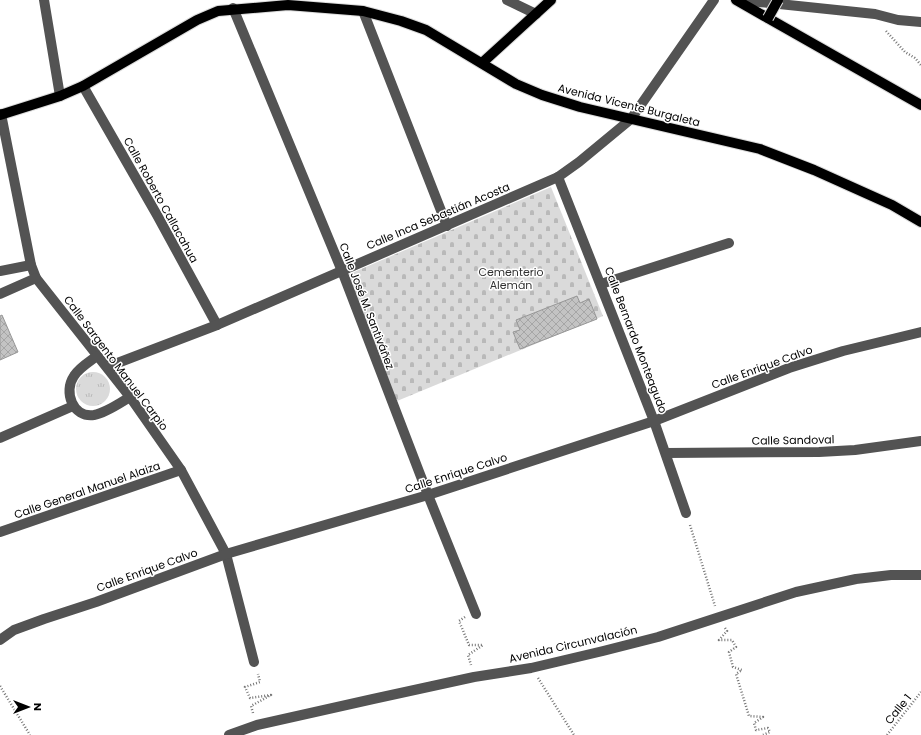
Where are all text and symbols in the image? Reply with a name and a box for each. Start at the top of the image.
street label: Avenida Vicente Burgaleta [556,80,702,130]
street label: Calle Roberto Callacahua [120,134,202,266]
street label: Calle Inca Sebastián Acosta [364,179,512,253]
street label: Calle José M. Santiváñez [335,240,399,372]
park label: Cementerio Alemán [478,264,544,293]
street label: Calle Bernardo Monteagudo [601,265,671,415]
street label: Calle Sargento Manuel Carpio [60,292,172,434]
street label: Calle Enrique Calvo [709,341,815,393]
street label: Calle Sandoval [751,431,835,449]
street label: Calle Enrique Calvo [403,449,509,497]
street label: Calle General Manuel Alaiza [12,457,162,523]
street label: Calle Enrique Calvo [94,544,200,596]
street label: Avenida Circunvalación [507,621,639,667]
north arrow [8,687,48,727]
street label: Calle 1 [881,691,915,727]
text: N [30,703,46,711]

